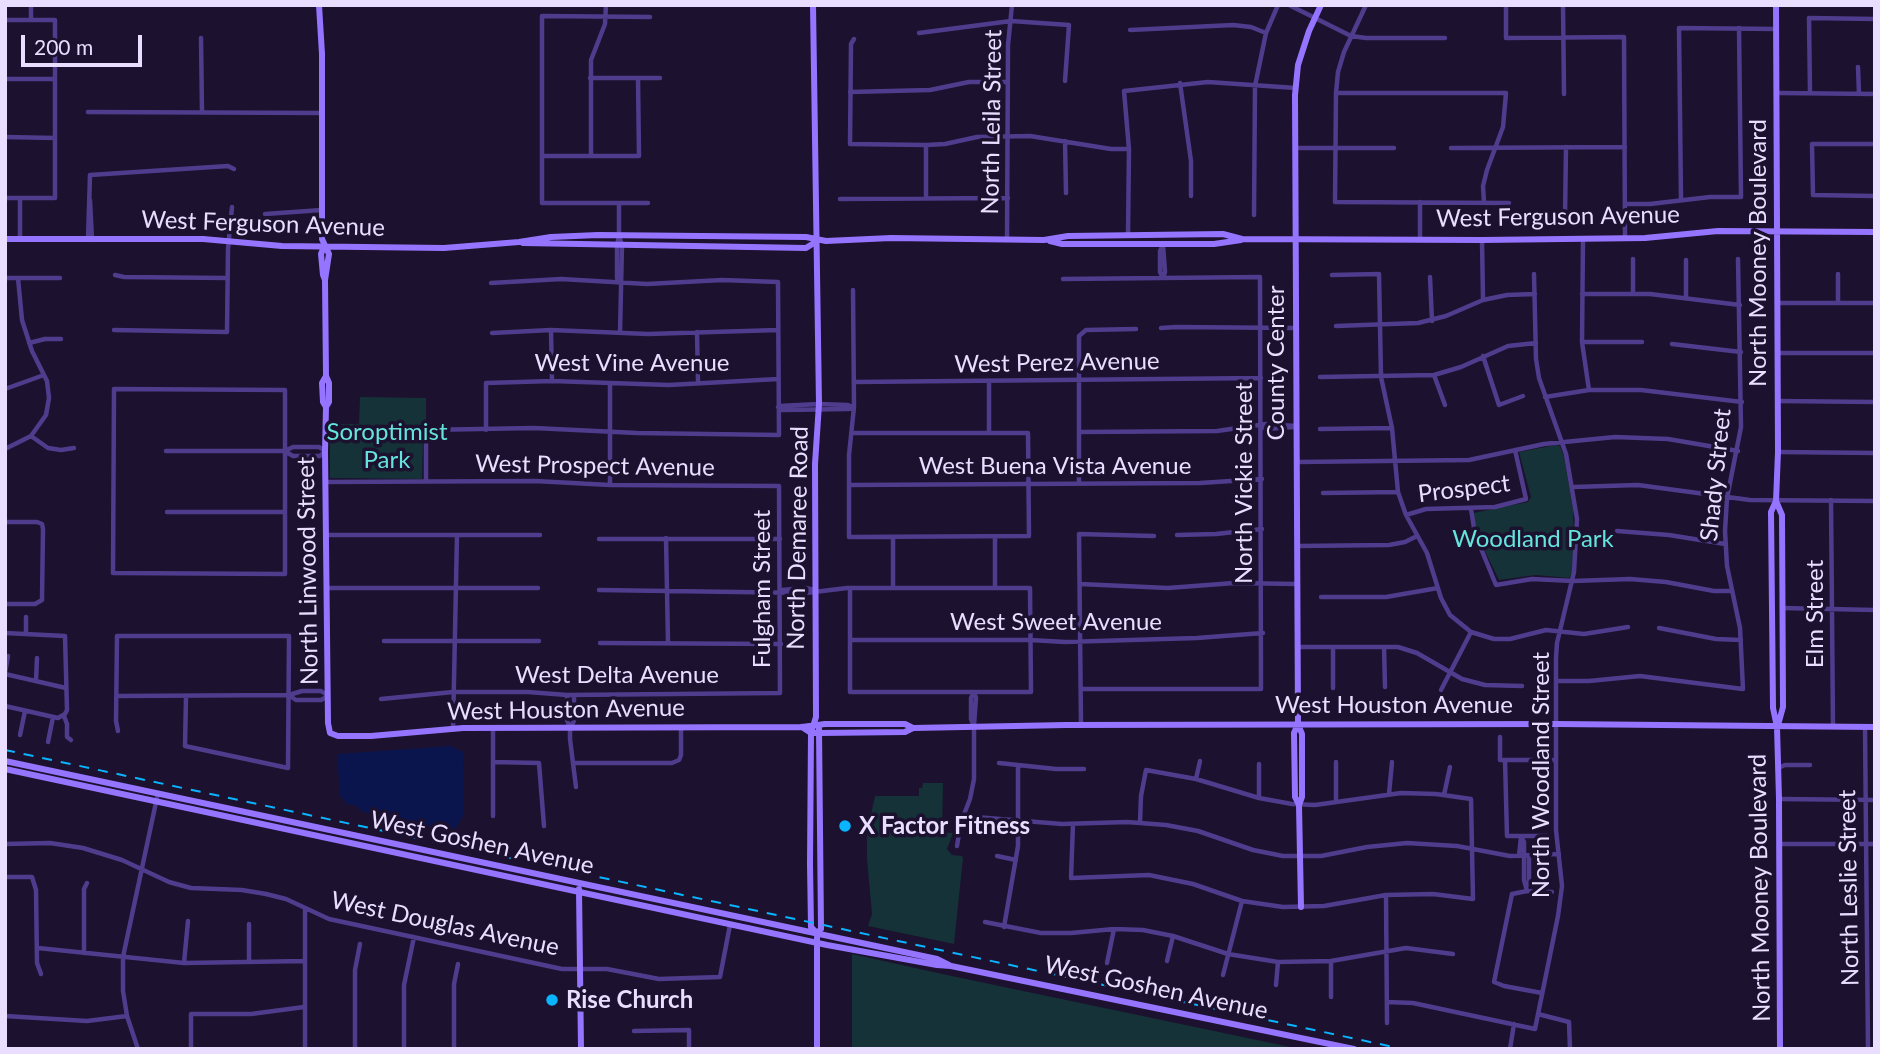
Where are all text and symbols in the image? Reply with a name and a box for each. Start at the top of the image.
scale bar [24,21,145,65]
street label: North Leila Street [976,29,1008,215]
text: 200 m [34,34,93,59]
street label: North Mooney Boulevard [1744,119,1772,387]
street label: West Ferguson Avenue [1436,200,1680,234]
street label: West Ferguson Avenue [141,205,385,243]
street label: County Center [1262,286,1290,440]
street label: West Perez Avenue [954,347,1160,379]
street label: West Vine Avenue [535,349,729,377]
street label: North Vickie Street [1230,382,1258,584]
street label: Shady Street [1695,407,1737,543]
park label: Soroptimist Park [327,418,447,474]
street label: North Demaree Road [782,426,814,650]
street label: West Prospect Avenue [475,450,715,482]
street label: West Buena Vista Avenue [919,452,1191,480]
street label: North Linwood Street [292,457,324,685]
street label: Prospect [1416,469,1512,509]
street label: Fulgham Street [748,510,776,668]
park label: Woodland Park [1452,525,1614,553]
street label: Elm Street [1801,560,1829,668]
street label: West Sweet Avenue [950,608,1162,636]
street label: North Woodland Street [1527,652,1555,898]
street label: West Delta Avenue [515,661,719,689]
street label: West Houston Avenue [1275,691,1513,719]
street label: West Houston Avenue [447,694,685,726]
street label: North Mooney Boulevard [1743,754,1777,1022]
street label: North Leslie Street [1833,790,1865,986]
street label: West Goshen Avenue [368,805,596,881]
place label: X Factor Fitness [859,812,1030,840]
marker: X Factor Fitness [837,818,853,834]
street label: West Douglas Avenue [328,886,562,962]
street label: West Goshen Avenue [1042,950,1270,1026]
place label: Rise Church [566,986,693,1014]
marker: Rise Church [544,992,560,1008]

